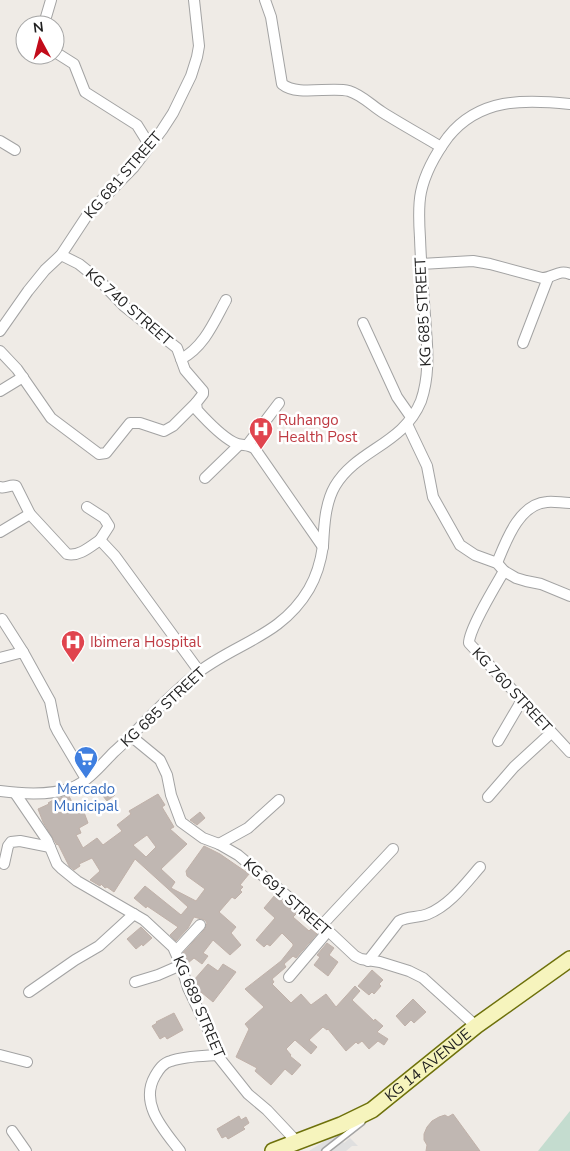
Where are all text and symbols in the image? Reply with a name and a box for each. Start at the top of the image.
north arrow [15,15,65,65]
text: N [32,18,45,38]
street label: KG 681 STREET [80,127,166,223]
street label: KG 685 STREET [410,257,436,367]
street label: KG 740 STREET [81,264,177,350]
place label: Ruhango Health Post [278,410,358,447]
hospital icon: Ruhango Health Post [248,416,274,450]
hospital icon: Ibimera Hospital [60,629,86,663]
place label: Ibimera Hospital [90,632,201,652]
street label: KG 760 STREET [468,643,556,737]
street label: KG 685 STREET [116,663,210,751]
supermarket icon: Mercado Municipal [73,745,99,779]
place label: Mercado Municipal [54,779,119,816]
street label: KG 691 STREET [239,854,335,940]
street label: KG 689 STREET [169,953,229,1061]
street label: KG 14 AVENUE [380,1024,475,1106]

